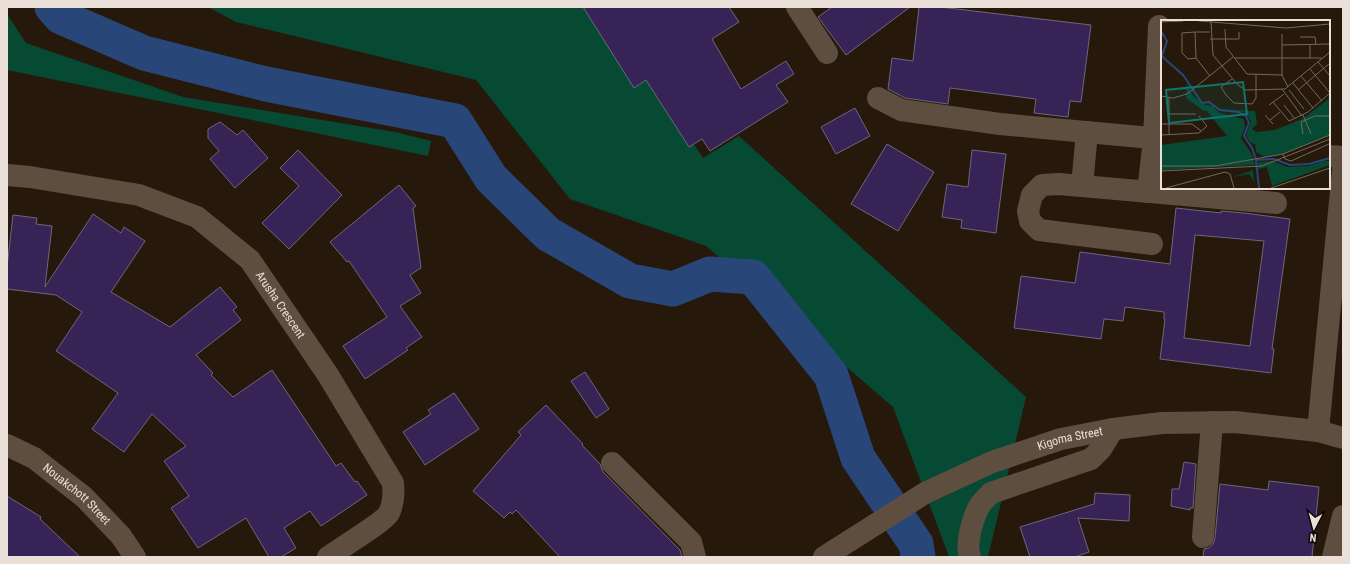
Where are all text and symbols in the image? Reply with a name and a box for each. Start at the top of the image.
inset map [1161,20,1330,189]
street label: Arusha Crescent [253,269,308,341]
street label: Kigoma Street [1035,424,1104,453]
street label: Nouakchott Street [40,461,114,528]
north arrow [1294,508,1334,548]
text: N [1309,531,1317,544]

